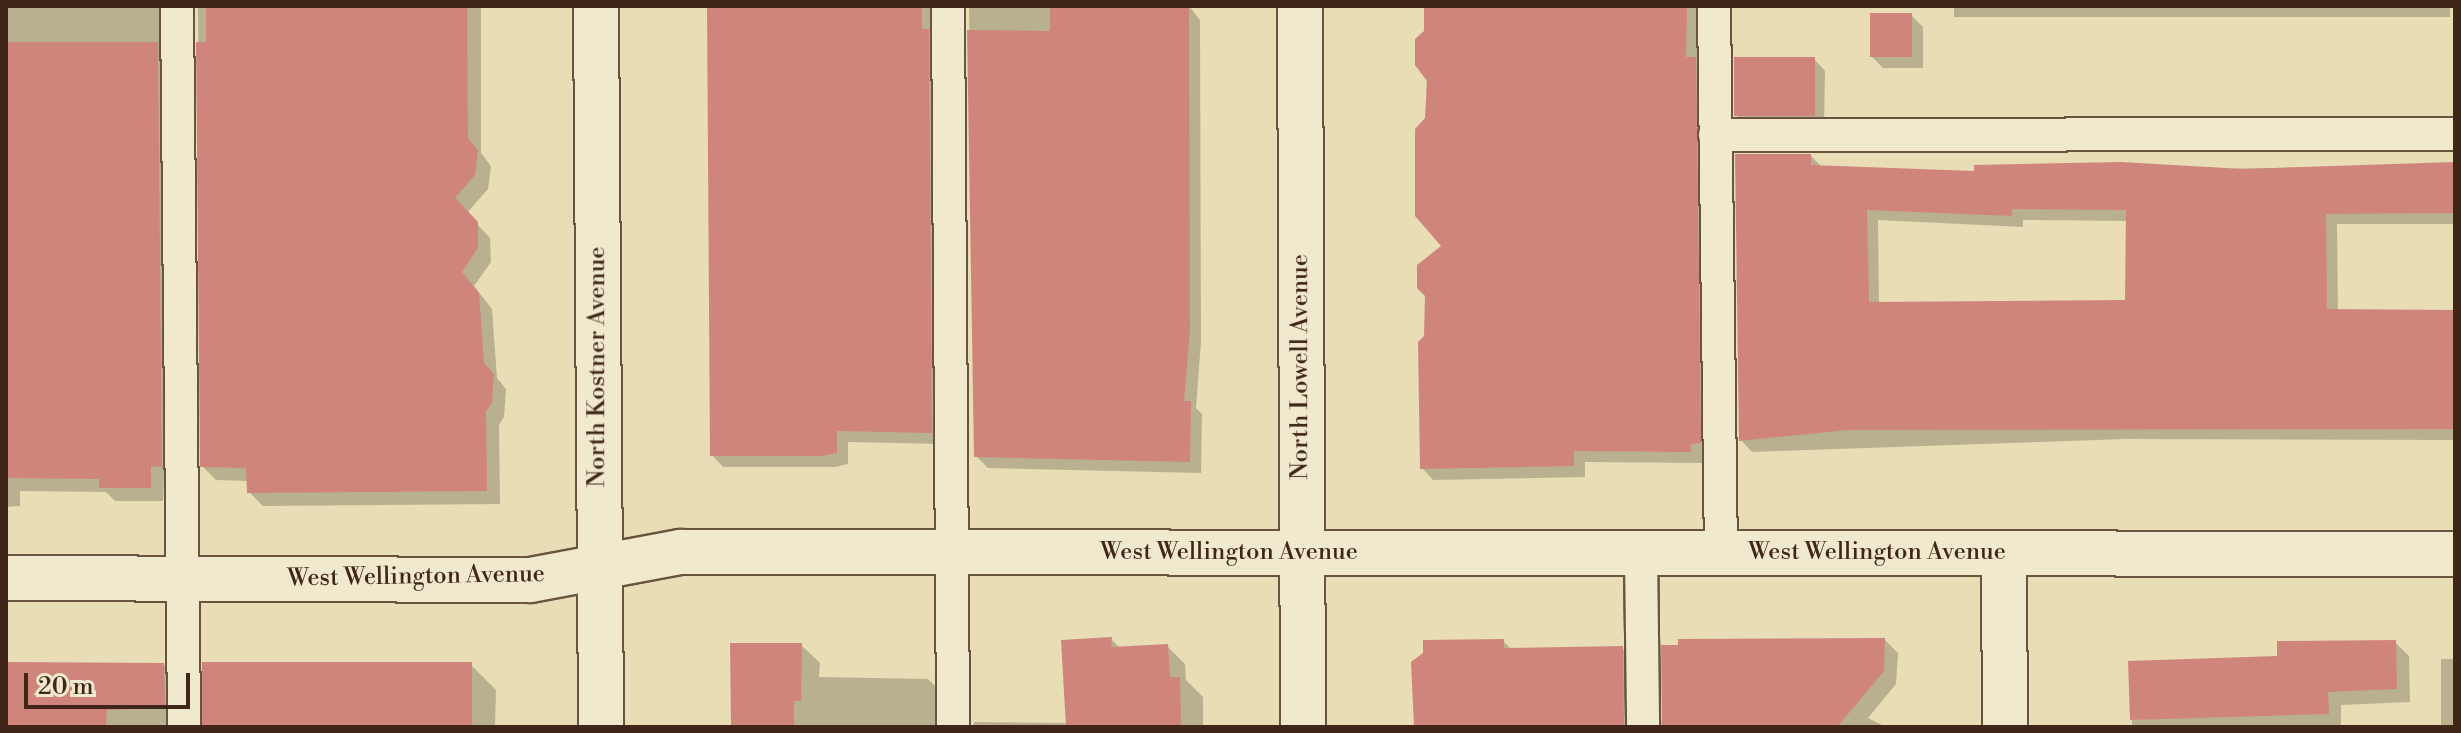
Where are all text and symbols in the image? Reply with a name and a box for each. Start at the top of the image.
street label: North Kostner Avenue [584,247,612,487]
street label: North Lowell Avenue [1287,254,1315,480]
street label: West Wellington Avenue [1100,539,1358,567]
street label: West Wellington Avenue [1748,539,2006,567]
street label: West Wellington Avenue [287,560,545,594]
scale bar [28,657,194,707]
text: 20 m [38,672,94,702]

